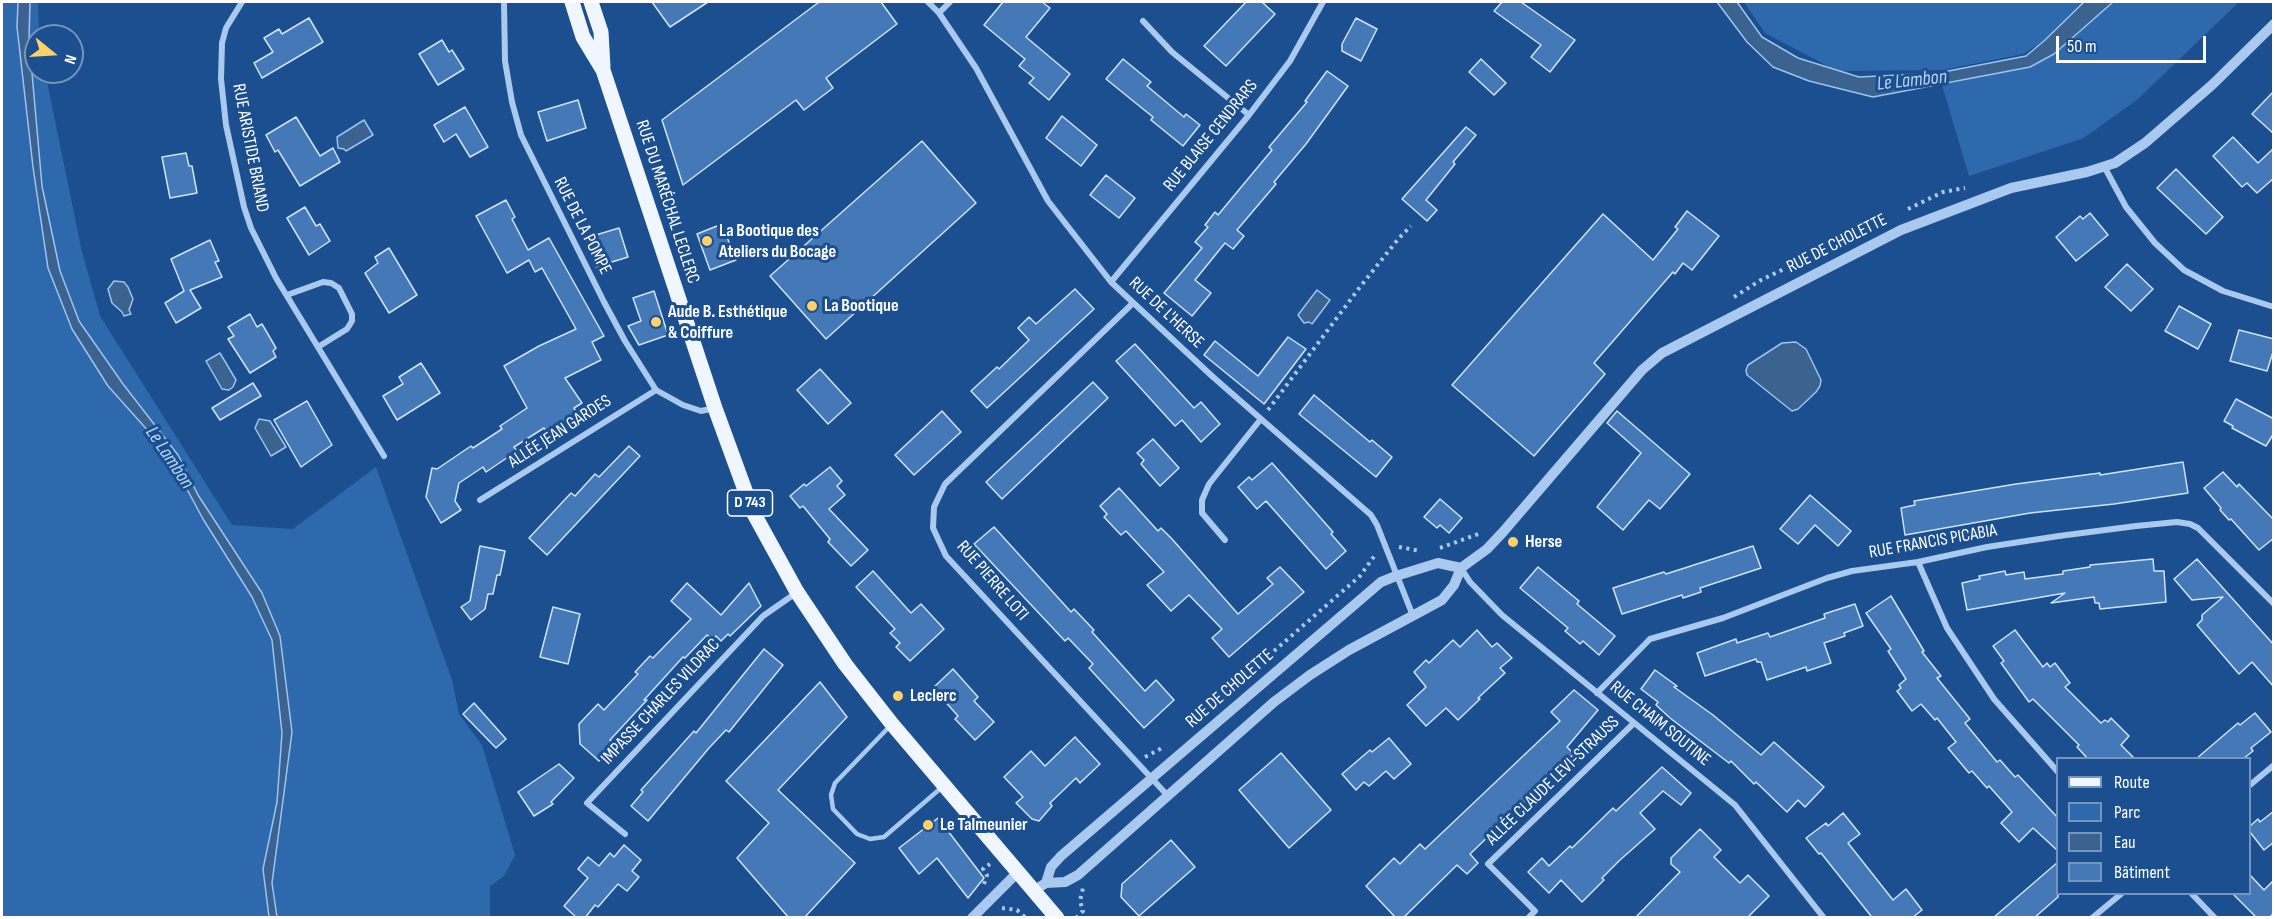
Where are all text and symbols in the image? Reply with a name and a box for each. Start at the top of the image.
north arrow [24,24,84,84]
scale bar [2059,24,2209,62]
text: 50 m [2067,36,2097,57]
text: N [59,52,80,66]
water label: Le Lambon [1876,65,1948,97]
street label: RUE BLAISE CENDRARS [1159,76,1263,196]
street label: RUE ARISTIDE BRIAND [227,82,273,214]
street label: RUE DU MARÉCHAL LECLERC [630,118,704,286]
street label: RUE DE LA POMPE [548,174,616,278]
street label: RUE DE CHOLETTE [1783,210,1891,278]
place label: La Bootique des Ateliers du Bocage [719,220,836,262]
marker: La Bootique des Ateliers du Bocage [700,234,714,248]
street label: RUE DE L'HERSE [1124,273,1208,353]
place label: La Bootique [824,295,899,317]
marker: La Bootique [805,299,819,313]
place label: Aude B. Esthétique & Coiffure [668,301,787,344]
marker: Aude B. Esthétique & Coiffure [649,315,663,329]
street label: ALLÉE JEAN GARDES [504,391,616,473]
water label: Le Lambon [139,422,199,494]
road number: D 743 [728,490,772,516]
street label: RUE FRANCIS PICABIA [1867,520,1999,564]
place label: Herse [1525,531,1562,553]
marker: Herse [1506,535,1520,549]
street label: RUE PIERRE LOTI [951,537,1033,625]
street label: IMPASSE CHARLES VILDRAC [597,634,725,770]
street label: RUE DE CHOLETTE [1182,645,1278,733]
street label: RUE CHAIM SOUTINE [1605,677,1715,771]
place label: Leclerc [910,685,957,707]
marker: Leclerc [891,689,905,703]
street label: ALLÉE CLAUDE LEVI-STRAUSS [1482,712,1624,850]
legend [2056,757,2251,895]
text: Route [2114,772,2150,793]
text: Parc [2114,802,2140,823]
place label: Le Talmeunier [940,814,1028,836]
marker: Le Talmeunier [921,818,935,832]
text: Eau [2114,832,2136,853]
text: Bâtiment [2114,862,2170,883]

